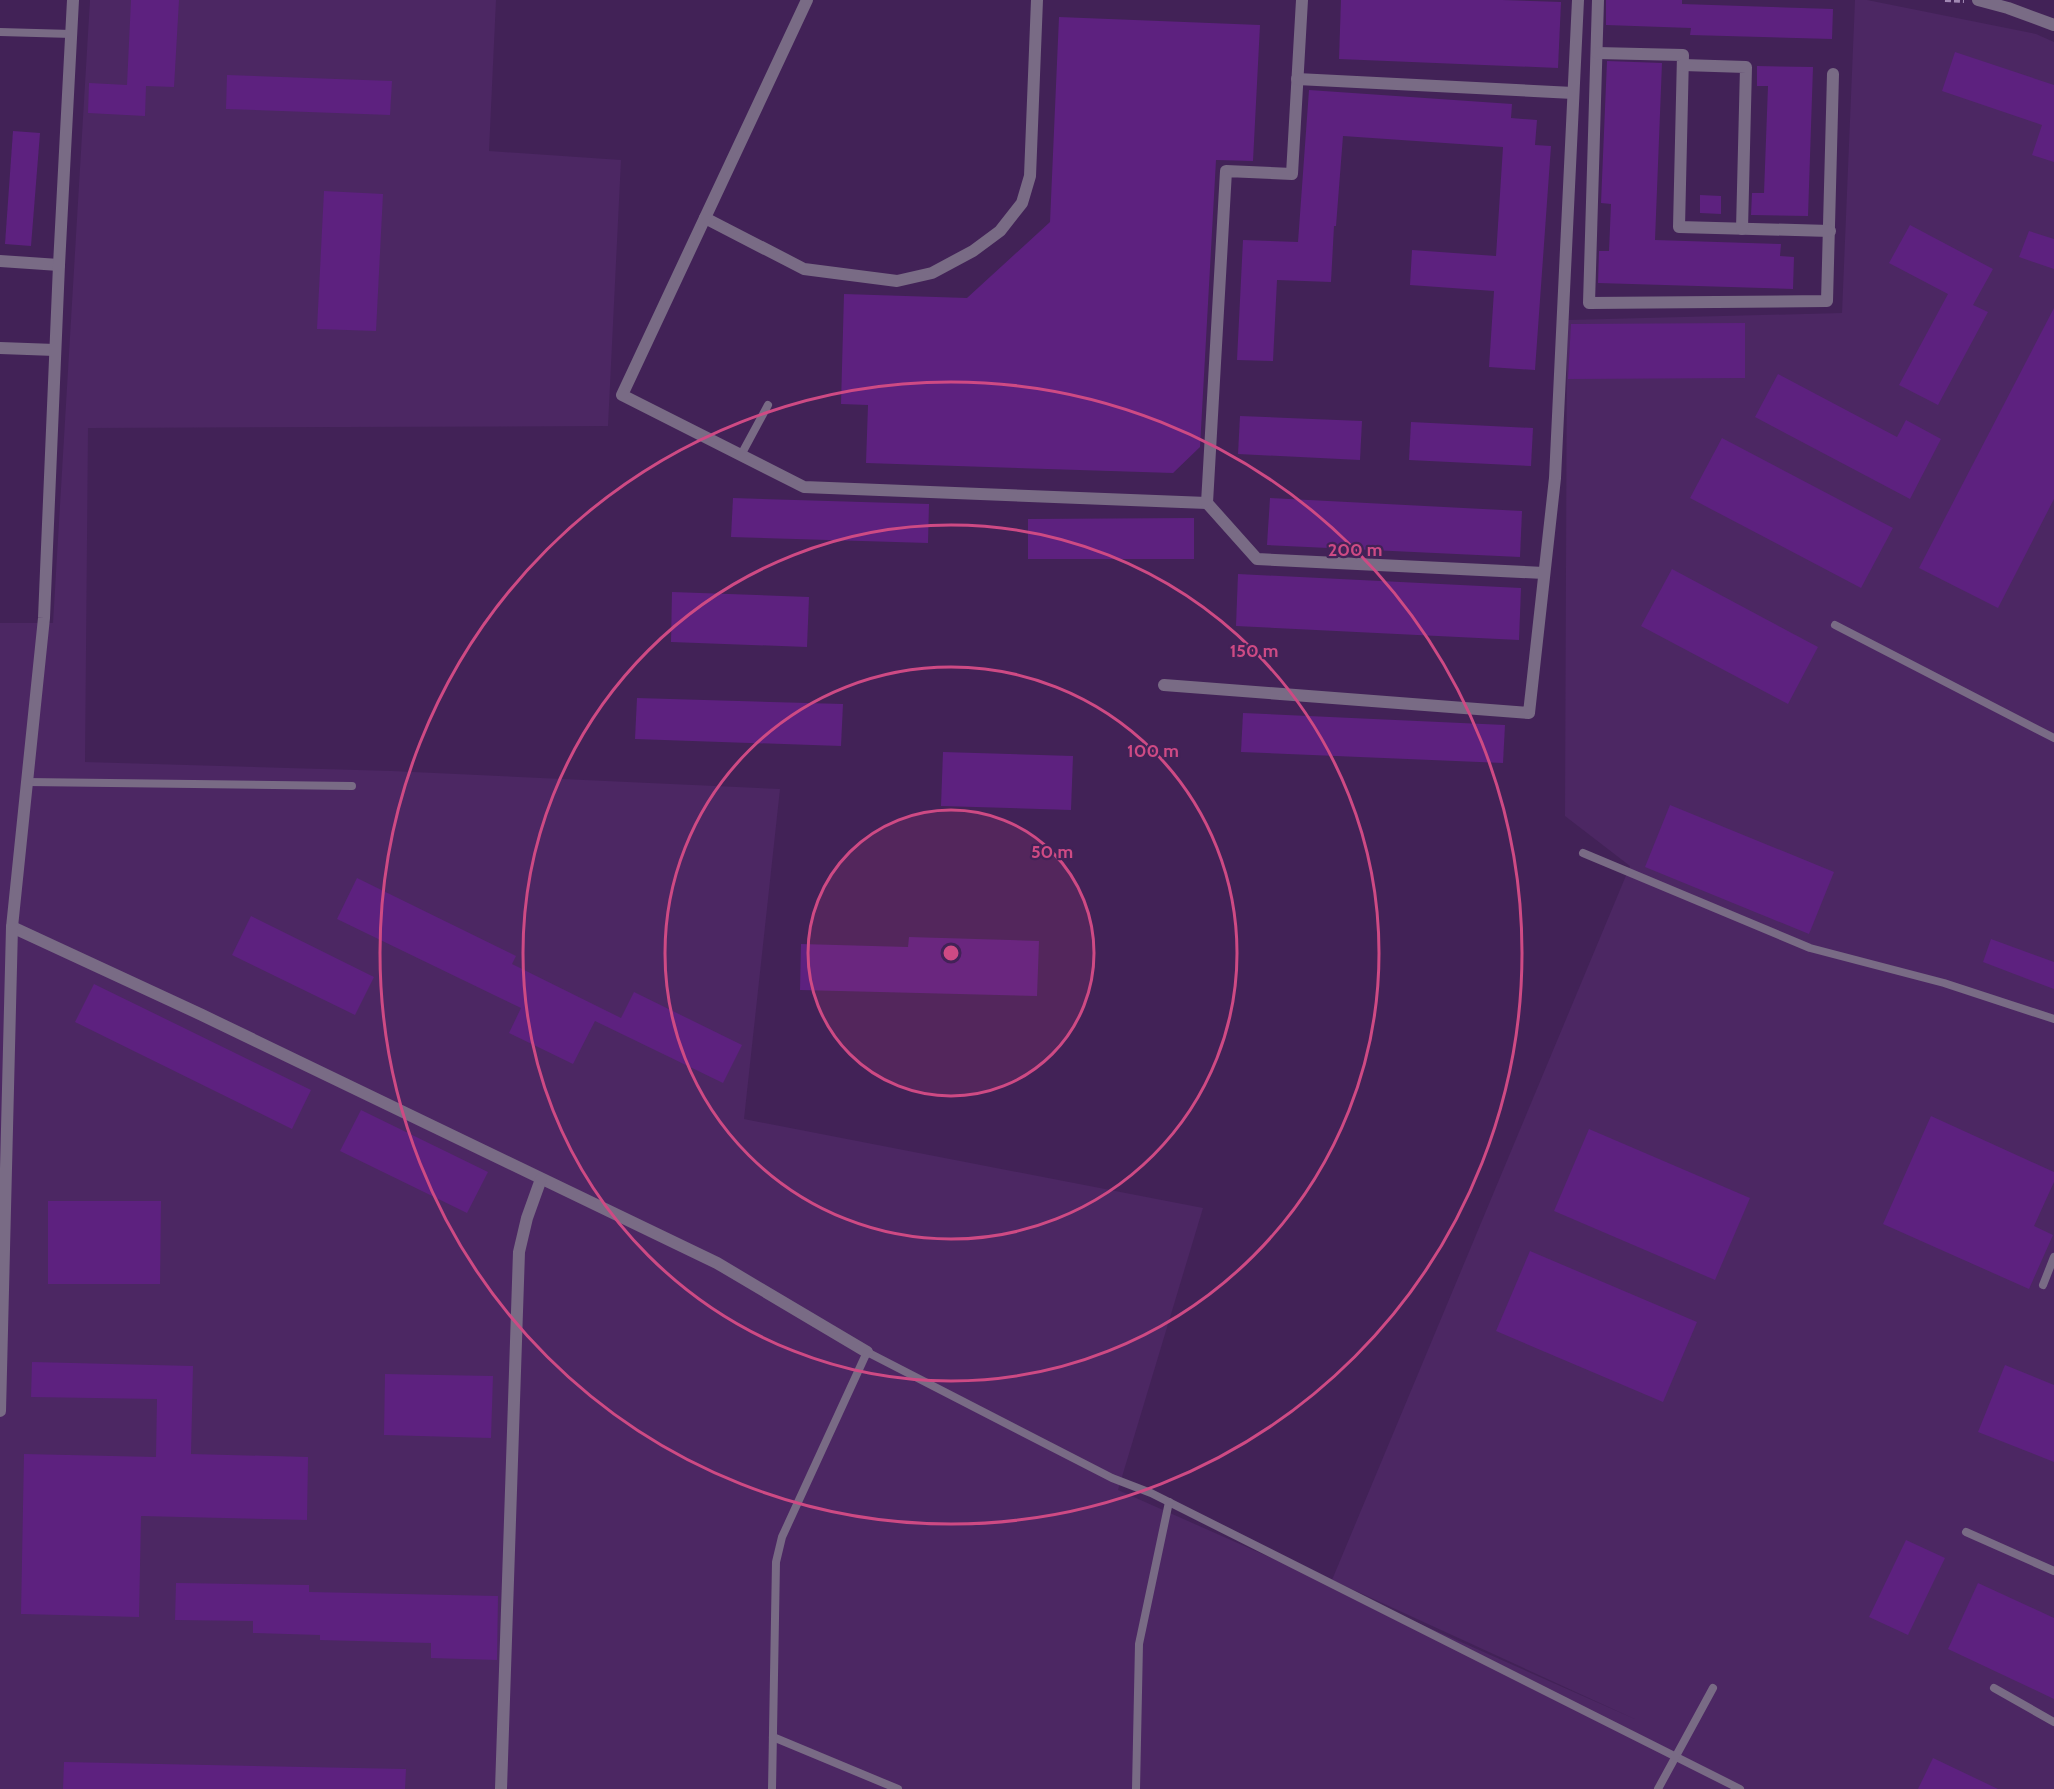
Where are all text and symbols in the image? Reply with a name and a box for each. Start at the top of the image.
text: 200 m [1328,539,1382,561]
text: 150 m [1230,640,1278,662]
text: 100 m [1127,740,1179,762]
text: 50 m [1031,841,1073,863]
centre of rings [941,943,961,963]

